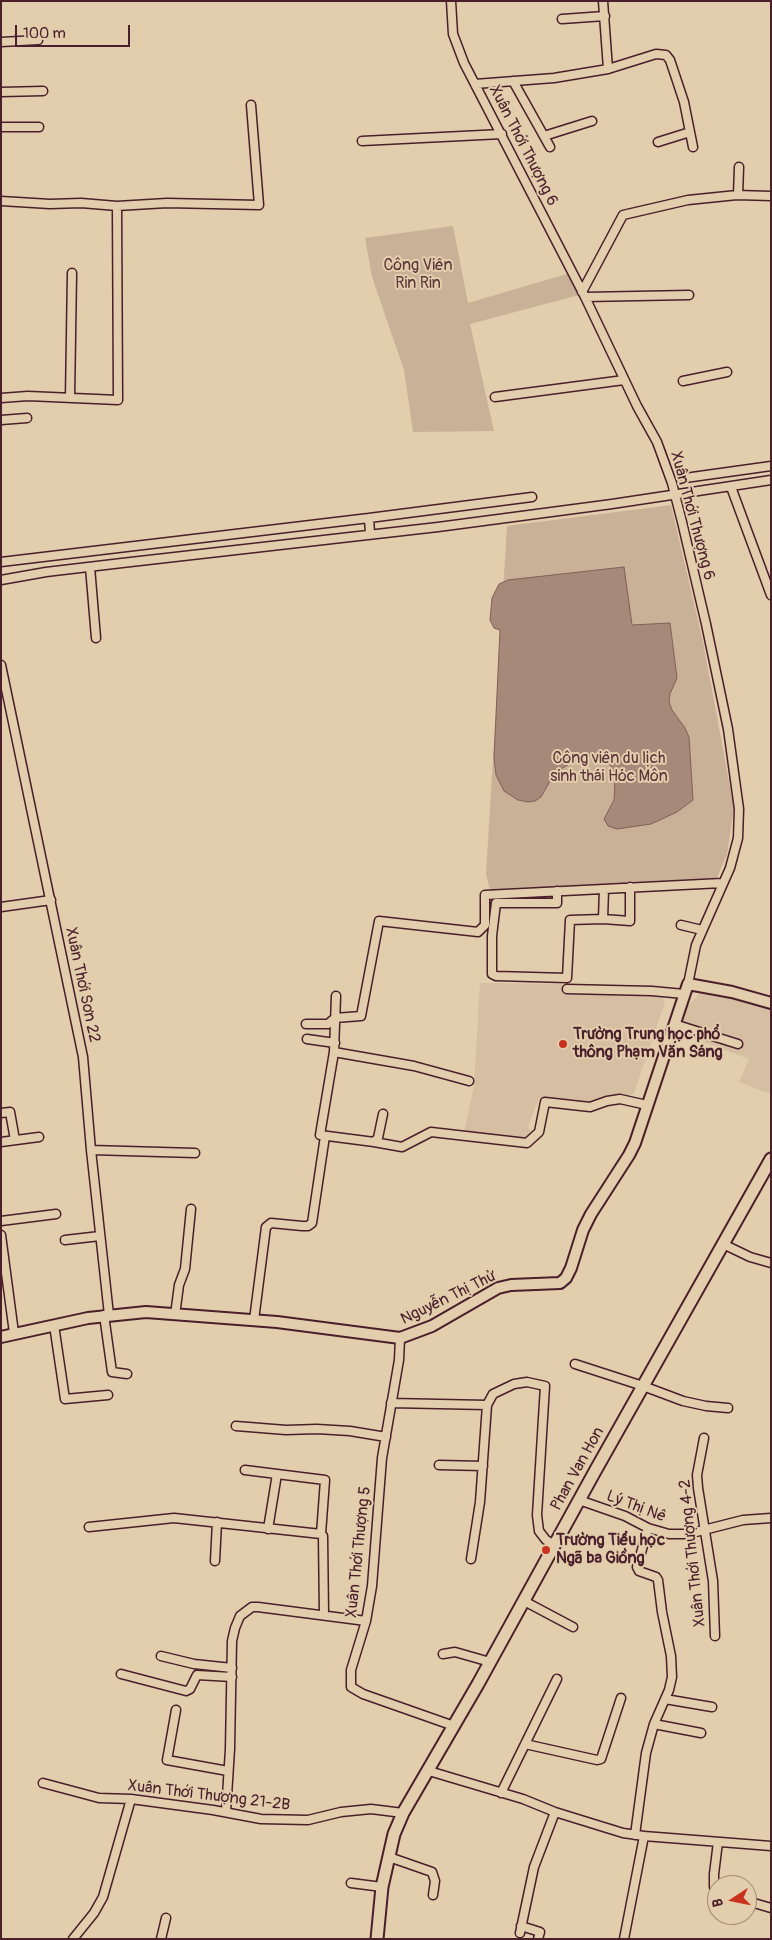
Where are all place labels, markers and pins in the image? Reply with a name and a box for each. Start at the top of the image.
place label: Trường Trung học phổ thông Phạm Văn Sáng [573,1025,723,1063]
marker: Trường Trung học phổ thông Phạm Văn Sáng [557,1038,569,1050]
place label: Trường Tiểu học Ngã ba Giồng [556,1531,665,1569]
marker: Trường Tiểu học Ngã ba Giồng [540,1544,552,1556]

